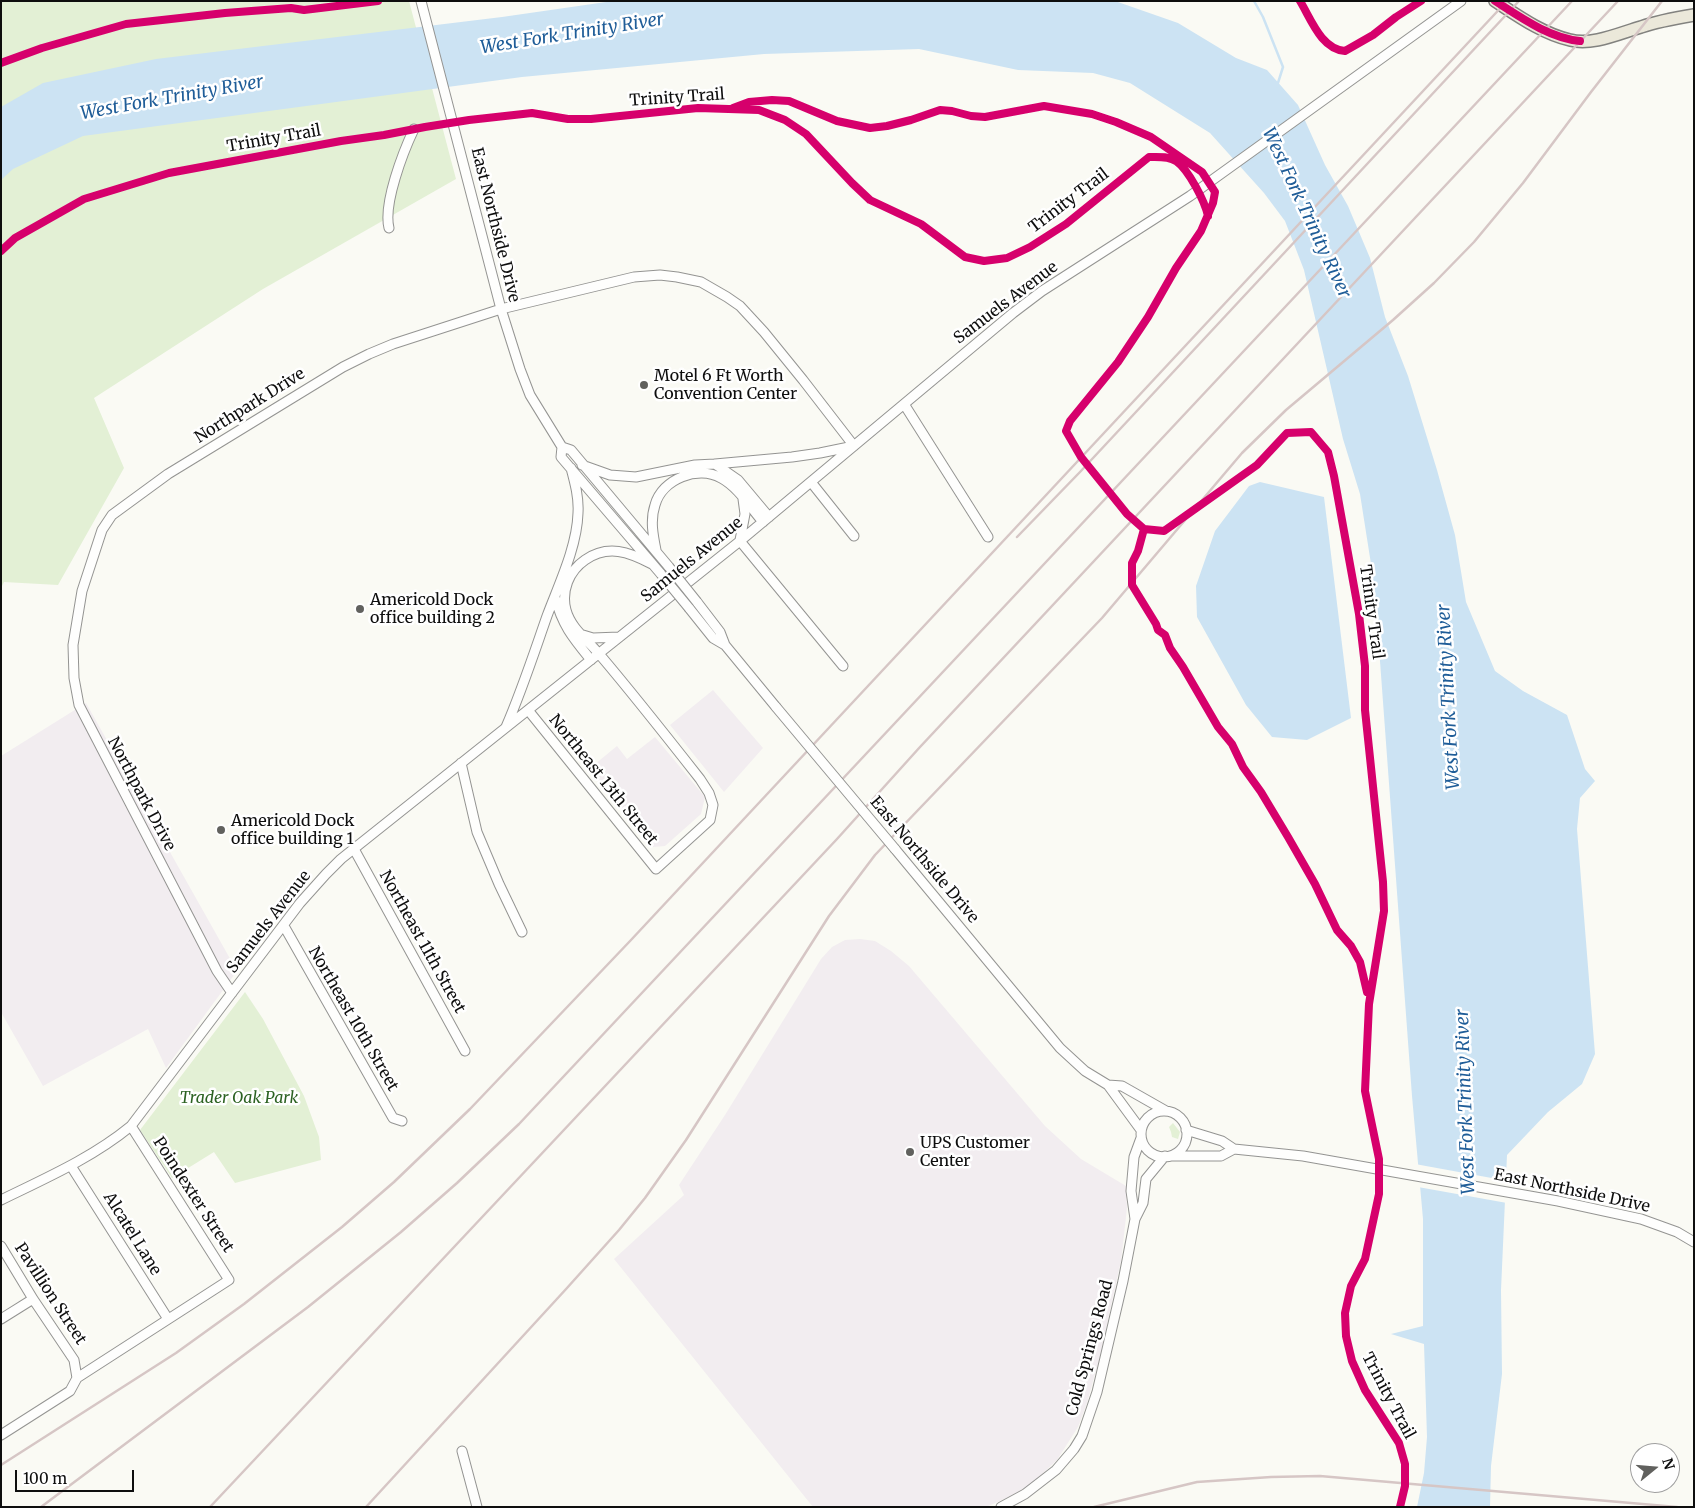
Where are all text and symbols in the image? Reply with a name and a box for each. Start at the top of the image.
water label: West Fork Trinity River [479,9,665,59]
water label: West Fork Trinity River [79,71,265,125]
street label: Trinity Trail [629,85,725,111]
street label: Trinity Trail [225,121,323,157]
water label: West Fork Trinity River [1257,124,1355,302]
street label: East Northside Drive [466,146,524,304]
street label: Trinity Trail [1025,165,1113,237]
street label: Samuels Avenue [950,258,1062,348]
street label: Northpark Drive [191,364,309,448]
place label: Motel 6 Ft Worth Convention Center [654,366,797,404]
marker: Motel 6 Ft Worth Convention Center [638,379,650,391]
street label: Samuels Avenue [637,513,747,607]
street label: Trinity Trail [1355,563,1387,661]
place label: Americold Dock office building 2 [370,590,495,628]
marker: Americold Dock office building 2 [354,603,366,615]
water label: West Fork Trinity River [1433,604,1465,790]
street label: Northeast 13th Street [544,711,662,849]
street label: Northpark Drive [103,734,179,854]
street label: East Northside Drive [866,793,982,927]
place label: Americold Dock office building 1 [231,811,354,849]
marker: Americold Dock office building 1 [215,824,227,836]
street label: Samuels Avenue [223,867,315,977]
street label: Northeast 11th Street [375,867,469,1017]
street label: Northeast 10th Street [304,943,402,1095]
water label: West Fork Trinity River [1452,1009,1480,1195]
park label: Trader Oak Park [180,1088,298,1108]
place label: UPS Customer Center [920,1133,1030,1171]
street label: Poindexter Street [149,1134,237,1256]
marker: UPS Customer Center [904,1146,916,1158]
street label: East Northside Drive [1492,1165,1652,1217]
street label: Alcatel Lane [99,1189,165,1279]
street label: Pavillion Street [10,1240,90,1348]
street label: Cold Springs Road [1063,1278,1117,1418]
street label: Trinity Trail [1357,1349,1419,1443]
north arrow [1630,1443,1680,1493]
text: N [1658,1456,1679,1472]
scale bar [18,1460,136,1492]
text: 100 m [23,1469,67,1488]

